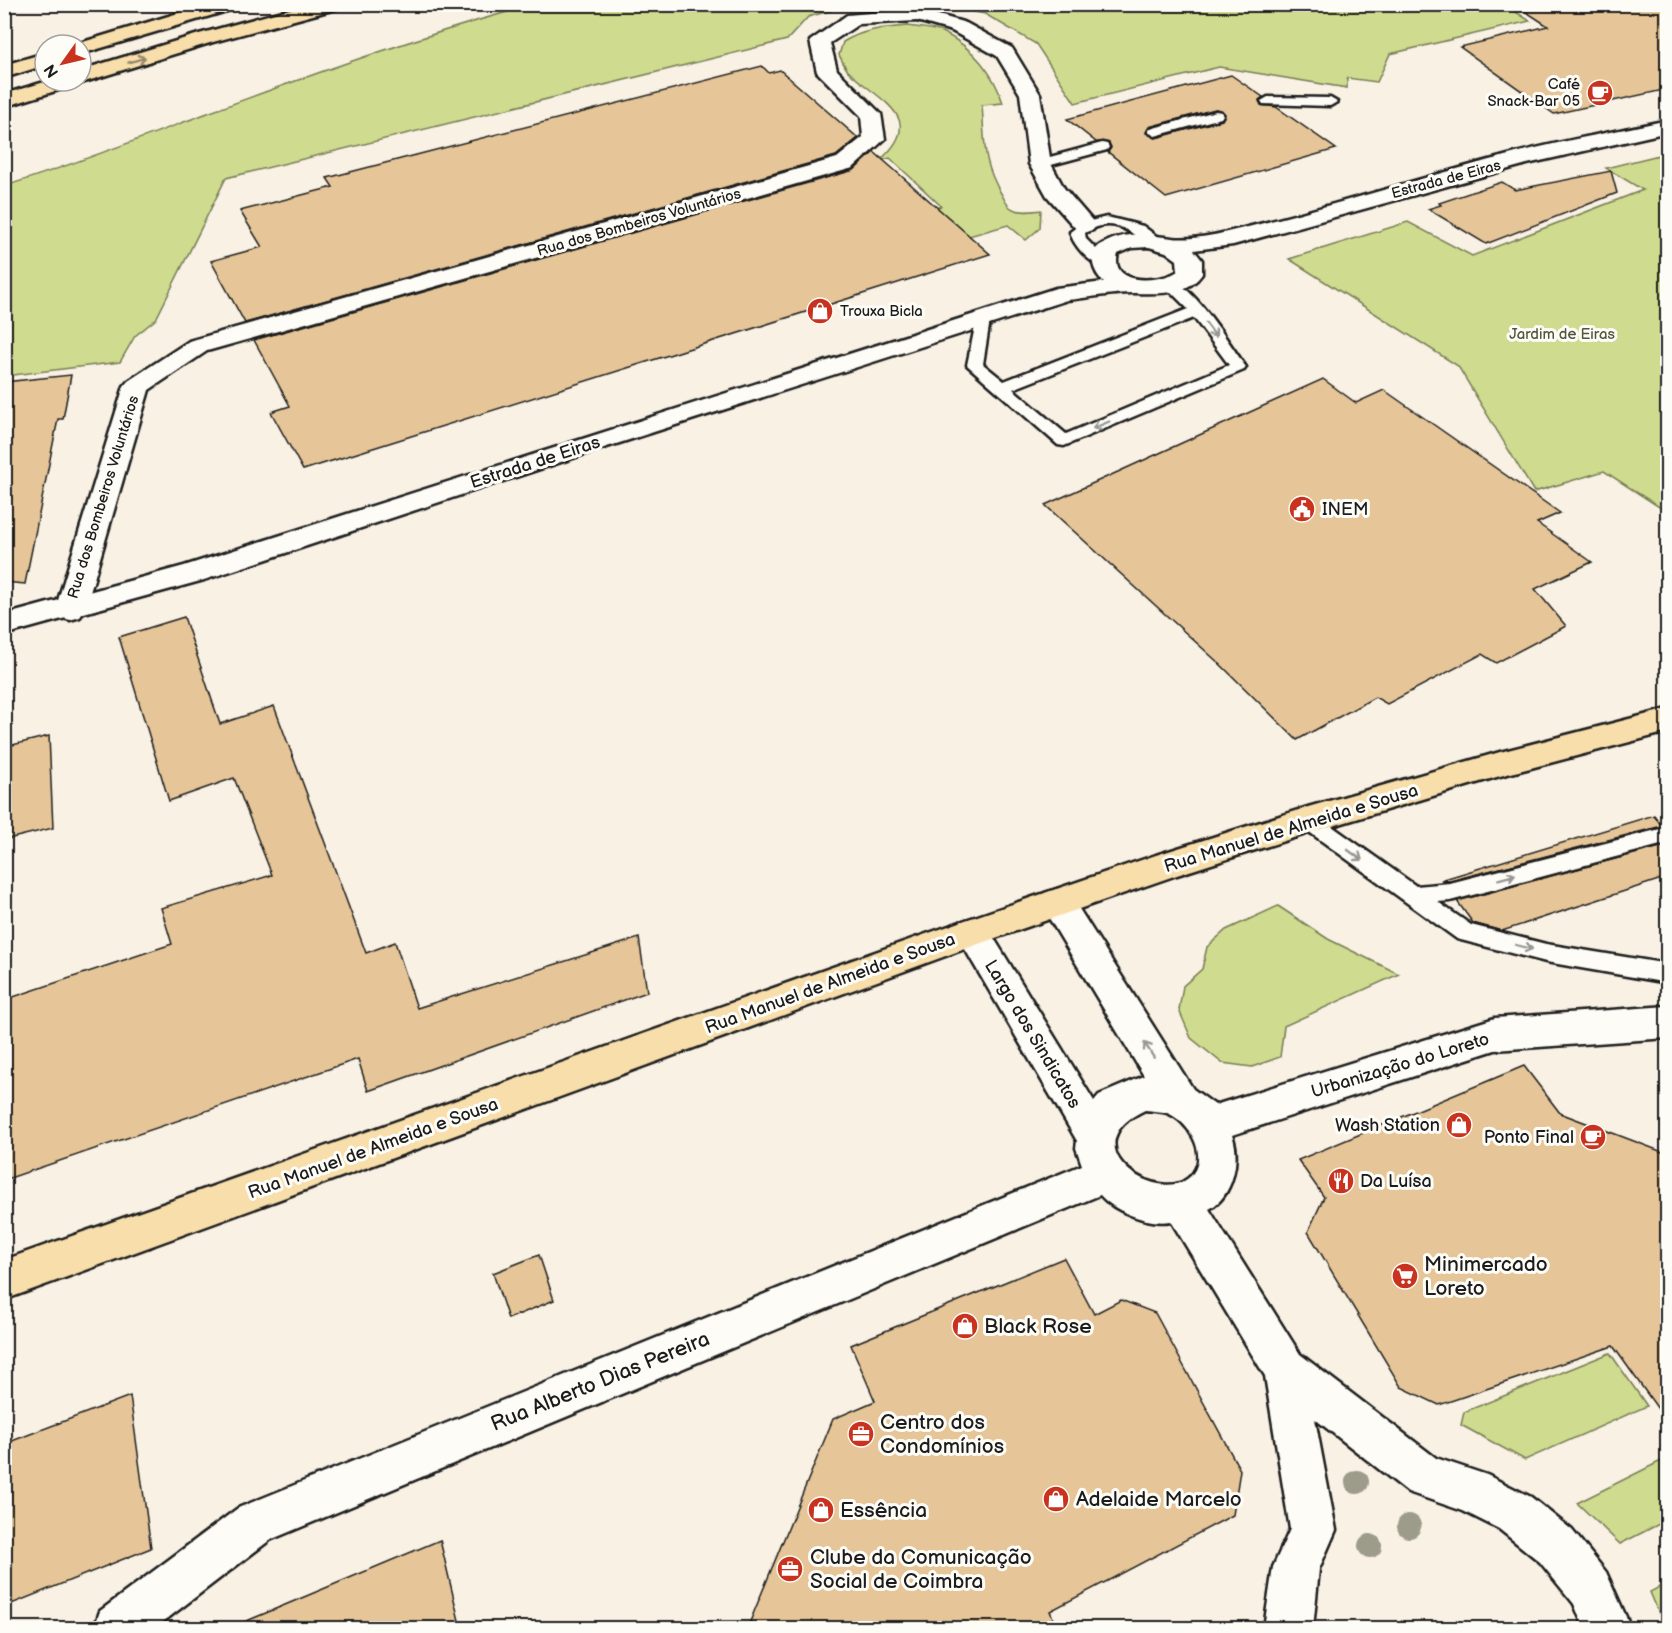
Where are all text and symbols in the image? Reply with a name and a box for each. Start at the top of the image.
north arrow [33,33,93,93]
one-way arrow [127,54,146,65]
text: N [41,60,63,81]
place label: Café Snack-Bar 05 [1488,75,1580,111]
cafe icon: Café Snack-Bar 05 [1585,78,1615,108]
street label: Estrada de Eiras [1389,156,1504,203]
street label: Rua dos Bombeiros Voluntários [535,184,744,261]
shop icon: Trouxa Bicla [805,296,835,326]
place label: Trouxa Bicla [840,302,923,321]
one-way arrow [1205,321,1217,337]
park label: Jardim de Eiras [1509,325,1615,344]
street label: Rua dos Bombeiros Voluntários [64,393,144,601]
one-way arrow [1093,420,1111,431]
street label: Estrada de Eiras [468,432,603,493]
public building icon: INEM [1287,494,1317,524]
place label: INEM [1322,499,1369,520]
street label: Rua Manuel de Almeida e Sousa [1162,780,1421,877]
one-way arrow [1347,849,1363,861]
one-way arrow [1497,871,1516,882]
street label: Rua Manuel de Almeida e Sousa [702,928,958,1039]
one-way arrow [1514,942,1533,953]
street label: Largo dos Sindicatos [980,956,1085,1112]
street label: Urbanização do Loreto [1308,1028,1492,1103]
one-way arrow [1142,1042,1155,1059]
street label: Rua Manuel de Almeida e Sousa [245,1093,501,1204]
shop icon: Wash Station [1444,1110,1474,1140]
place label: Wash Station [1335,1115,1440,1136]
cafe icon: Ponto Final [1578,1122,1608,1152]
place label: Ponto Final [1484,1127,1574,1148]
restaurant icon: Da Luísa [1326,1166,1356,1196]
place label: Da Luísa [1360,1171,1432,1192]
place label: Minimercado Loreto [1424,1252,1548,1301]
supermarket icon: Minimercado Loreto [1390,1261,1420,1291]
shop icon: Black Rose [950,1311,980,1341]
place label: Black Rose [984,1314,1092,1339]
street label: Rua Alberto Dias Pereira [487,1326,713,1437]
place label: Centro dos Condomínios [880,1410,1004,1459]
office icon: Centro dos Condomínios [846,1419,876,1449]
shop icon: Adelaide Marcelo [1041,1484,1071,1514]
place label: Adelaide Marcelo [1076,1487,1242,1512]
shop icon: Essência [806,1495,836,1525]
place label: Essência [840,1498,927,1523]
place label: Clube da Comunicação Social de Coimbra [810,1545,1032,1594]
office icon: Clube da Comunicação Social de Coimbra [775,1554,805,1584]

